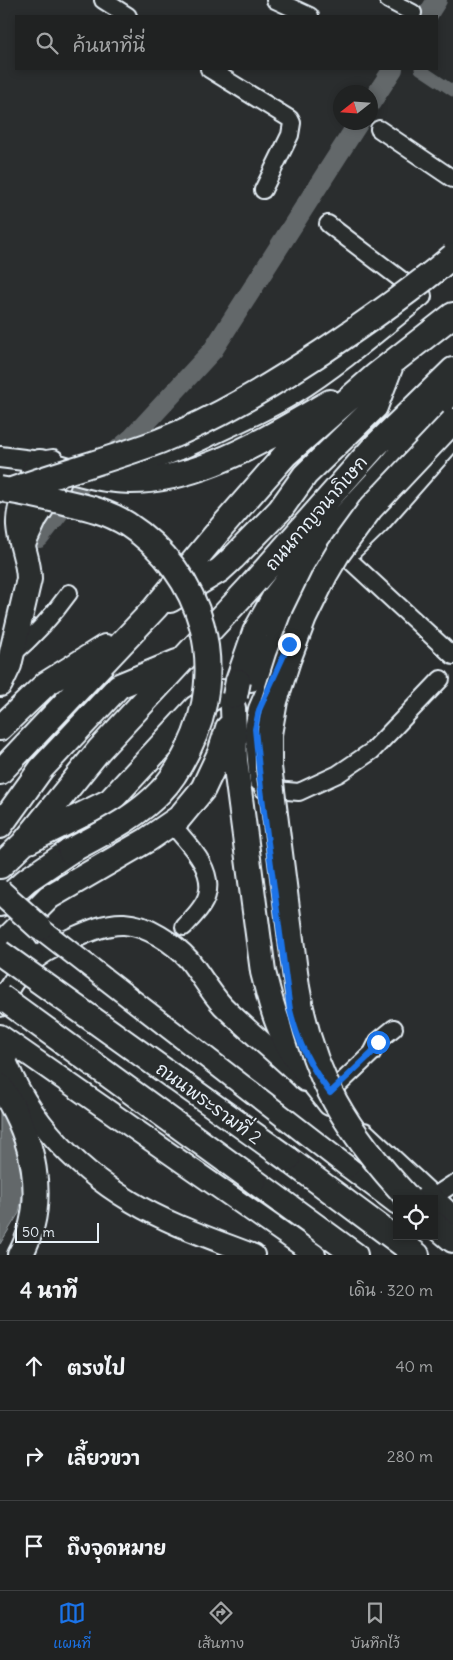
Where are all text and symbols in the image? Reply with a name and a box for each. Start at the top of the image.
search box [15,15,438,70]
icon: search [33,29,61,57]
text: ค้นหาที่นี่ [73,33,145,57]
north arrow [333,85,378,130]
street label: ถนนกาญจนาภิเษก [260,451,372,575]
route end [278,633,301,656]
route start [367,1031,390,1054]
street label: ถนนพระรามที่ 2 [152,1052,270,1149]
map controls [393,1195,438,1240]
button: locate [393,1195,438,1240]
scale bar [15,1220,99,1243]
text: 50 m [22,1223,55,1241]
text: 4 นาที [20,1277,78,1304]
text: เดิน · 320 m [349,1280,433,1300]
icon: ahead [20,1352,48,1380]
text: ตรงไป [67,1356,125,1380]
text: 40 m [395,1356,433,1376]
icon: right [20,1442,48,1470]
text: เลี้ยวขวา [67,1446,140,1470]
text: 280 m [387,1446,433,1466]
icon: arrive [20,1532,48,1560]
text: ถึงจุดหมาย [67,1536,166,1560]
tab: แผนที่ [53,1599,91,1653]
tab: เส้นทาง [198,1599,244,1653]
tab: บันทึกไว้ [351,1599,400,1653]

